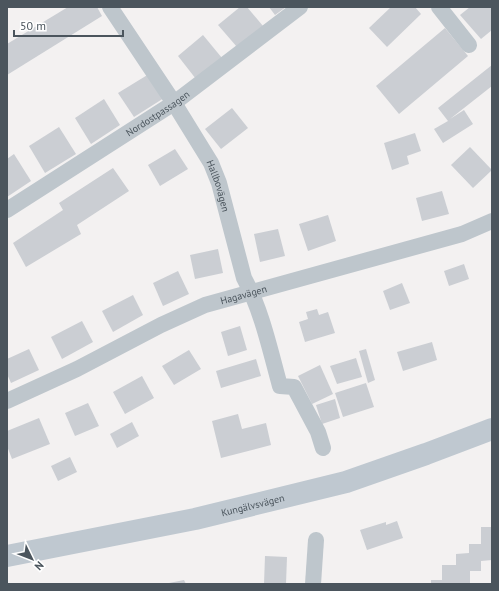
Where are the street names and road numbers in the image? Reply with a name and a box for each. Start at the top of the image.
street label: Nordostpassagen [123,88,192,139]
street label: Hallbovägen [203,158,232,213]
street label: Hagavägen [219,282,268,307]
street label: Kungälvsvägen [220,491,286,519]

